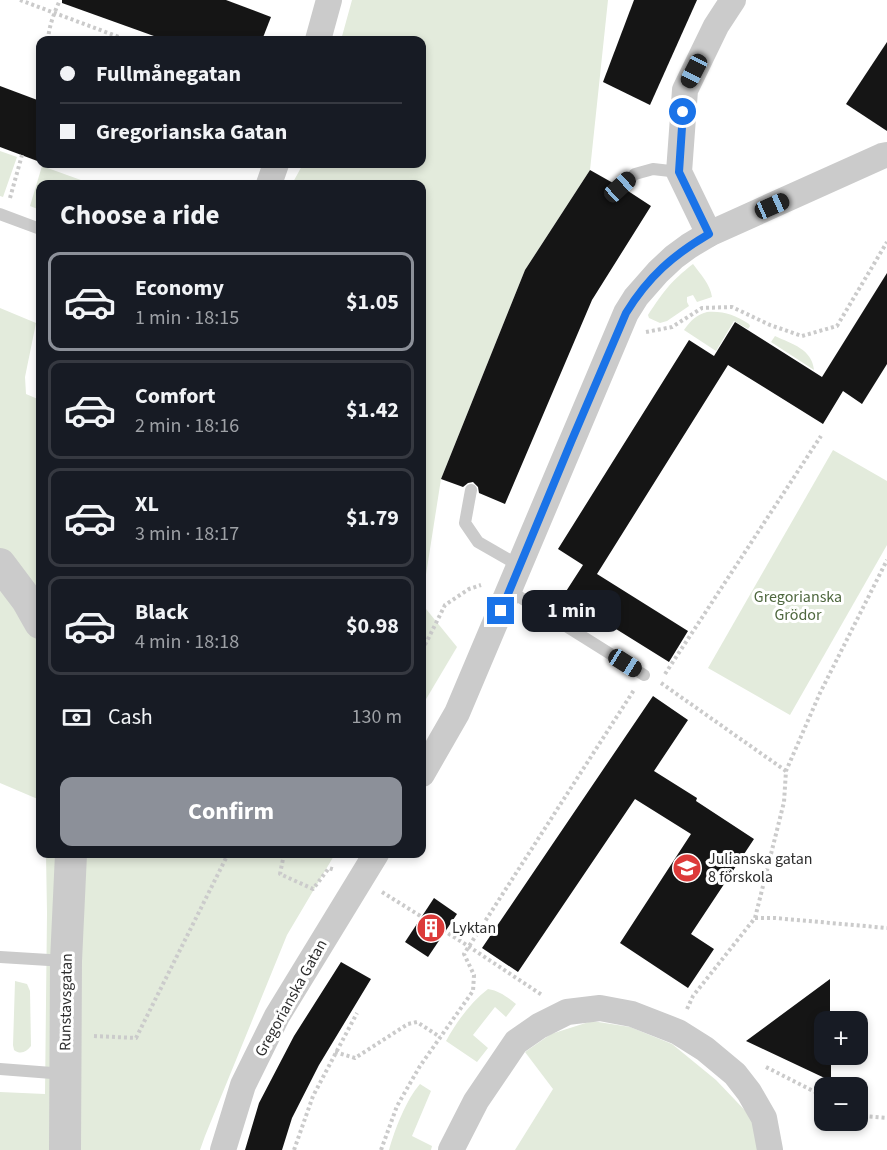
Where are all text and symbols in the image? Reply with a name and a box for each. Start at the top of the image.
car [678,51,710,91]
text: Fullmånegatan [96,58,241,90]
route start [669,98,696,125]
text: Gregorianska Gatan [96,116,287,148]
car [601,168,639,206]
car [752,190,792,222]
text: Choose a ride [60,196,220,235]
text: Economy [135,272,224,304]
icon: car [63,275,117,329]
text: $1.05 [346,286,399,318]
text: 1 min · 18:15 [135,304,239,332]
text: Comfort [135,380,216,412]
icon: car [63,383,117,437]
text: $1.42 [346,394,399,426]
text: 2 min · 18:16 [135,412,239,440]
text: XL [135,488,159,520]
icon: car [63,491,117,545]
text: $1.79 [346,502,399,534]
text: 3 min · 18:17 [135,520,239,548]
park label: Gregorianska Grödor [754,586,842,626]
callout: 1 min [522,590,621,632]
text: Black [135,596,189,628]
route end [487,597,514,624]
text: 1 min [547,597,596,625]
icon: car [63,599,117,653]
text: $0.98 [346,610,399,642]
text: 4 min · 18:18 [135,628,239,656]
car [605,646,645,680]
icon: cash [60,701,93,734]
text: Cash [108,701,153,733]
text: 130 m [352,703,402,731]
button: Confirm [60,777,402,846]
place label: Julianska gatan 8 förskola [708,848,812,888]
school or university icon: Julianska gatan 8 förskola [671,852,703,884]
building icon: Lyktan [415,912,447,944]
place label: Lyktan [452,917,496,939]
street label: Gregorianska Gatan [250,935,332,1061]
street label: Runstavsgatan [54,953,78,1051]
map controls [814,1011,868,1131]
button: + [814,1011,868,1065]
button: − [814,1077,868,1131]

